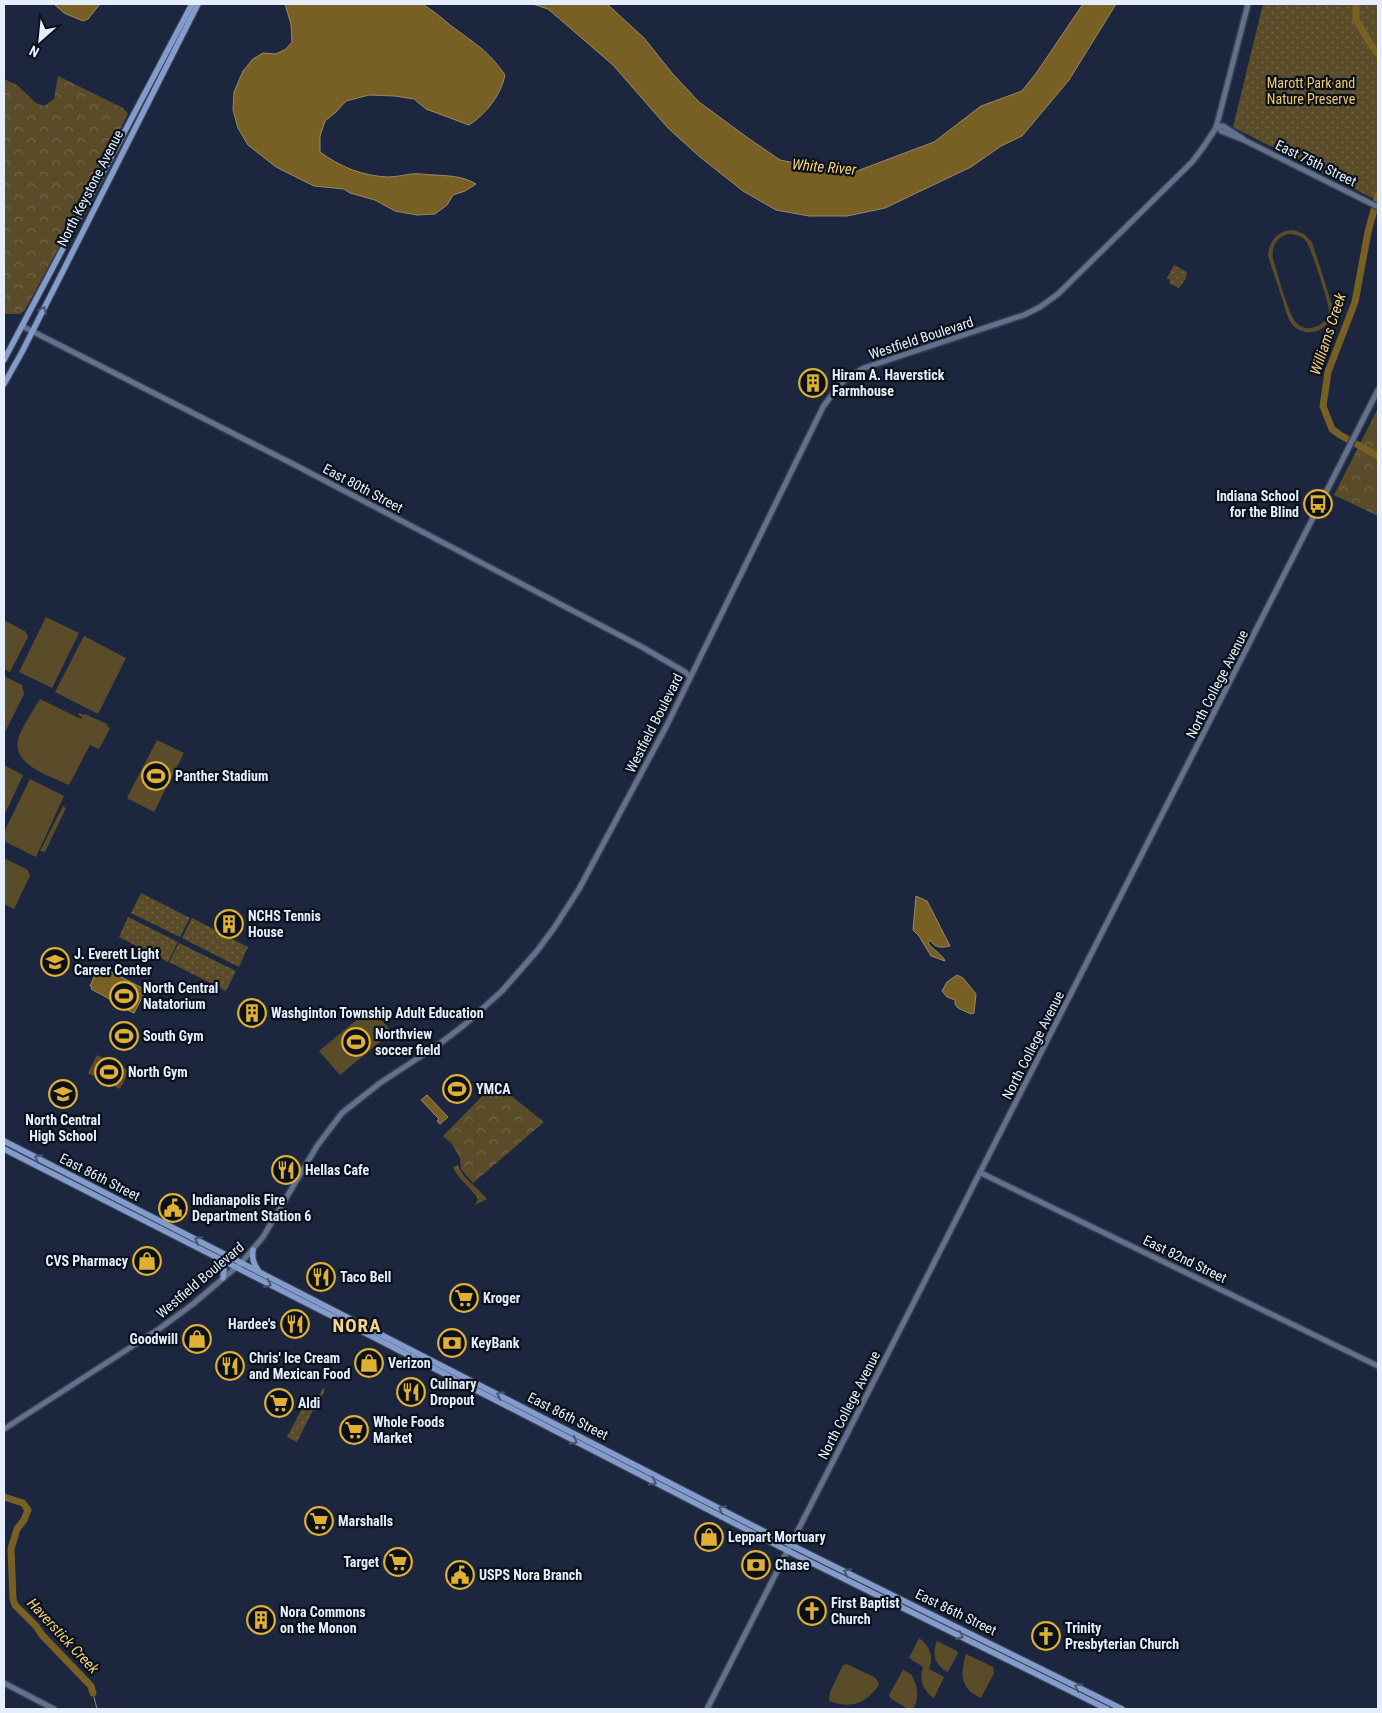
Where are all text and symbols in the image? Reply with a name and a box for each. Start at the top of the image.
north arrow [15,15,65,65]
text: N [27,43,42,61]
park label: Marott Park and Nature Preserve [1267,75,1356,107]
street label: North Keystone Avenue [54,127,126,249]
street label: East 75th Street [1273,136,1359,190]
water label: White River [791,155,857,179]
water label: Williams Creek [1306,290,1350,377]
one-way arrow [37,306,47,315]
street label: Westfield Boulevard [867,314,975,362]
place label: Hiram A. Haverstick Farmhouse [832,367,945,399]
building icon: Hiram A. Haverstick Farmhouse [798,368,828,398]
street label: East 80th Street [320,460,406,516]
place label: Indiana School for the Blind [1216,488,1299,520]
bus stop icon: Indiana School for the Blind [1303,489,1333,519]
street label: North College Avenue [1183,627,1251,741]
street label: Westfield Boulevard [622,671,686,775]
sports icon: Panther Stadium [141,761,171,791]
place label: Panther Stadium [175,768,268,784]
place label: NCHS Tennis House [248,908,321,940]
building icon: NCHS Tennis House [214,909,244,939]
place label: J. Everett Light Career Center [74,946,159,978]
school or university icon: J. Everett Light Career Center [40,947,70,977]
place label: North Central Natatorium [143,980,218,1012]
sports icon: North Central Natatorium [109,981,139,1011]
street label: North College Avenue [999,988,1067,1102]
building icon: Washginton Township Adult Education [237,998,267,1028]
place label: Washginton Township Adult Education [271,1005,484,1021]
sports icon: South Gym [109,1021,139,1051]
place label: Northview soccer field [375,1026,441,1058]
sports icon: Northview soccer field [341,1027,371,1057]
place label: South Gym [143,1028,204,1044]
sports icon: North Gym [94,1057,124,1087]
place label: North Gym [128,1064,188,1080]
sports icon: YMCA [442,1074,472,1104]
school or university icon: North Central High School [48,1079,78,1109]
place label: YMCA [476,1081,511,1097]
place label: North Central High School [25,1112,101,1144]
street label: East 86th Street [57,1150,143,1204]
one-way arrow [34,1154,43,1165]
restaurant icon: Hellas Cafe [271,1155,301,1185]
place label: Hellas Cafe [305,1162,370,1178]
place label: Indianapolis Fire Department Station 6 [192,1192,311,1224]
public building icon: Indianapolis Fire Department Station 6 [158,1193,188,1223]
street label: East 82nd Street [1141,1232,1229,1286]
one-way arrow [194,1236,203,1246]
street label: Westfield Boulevard [153,1239,247,1321]
shop icon: CVS Pharmacy [132,1246,162,1276]
place label: CVS Pharmacy [45,1253,129,1269]
restaurant icon: Taco Bell [306,1262,336,1292]
place label: Taco Bell [340,1269,391,1285]
one-way arrow [263,1278,272,1288]
supermarket icon: Kroger [449,1283,479,1313]
place label: Kroger [483,1290,521,1306]
restaurant icon: Hardee's [280,1309,310,1339]
district label: NORA [333,1314,381,1337]
place label: Hardee's [228,1316,276,1332]
shop icon: Goodwill [182,1324,212,1354]
bank icon: KeyBank [437,1328,467,1358]
place label: Goodwill [129,1331,178,1347]
place label: KeyBank [471,1335,520,1351]
shop icon: Verizon [354,1348,384,1378]
street label: North College Avenue [815,1348,883,1462]
place label: Chris' Ice Cream and Mexican Food [249,1350,350,1382]
restaurant icon: Chris' Ice Cream and Mexican Food [215,1351,245,1381]
place label: Verizon [388,1355,431,1371]
place label: Culinary Dropout [430,1376,477,1408]
restaurant icon: Culinary Dropout [396,1377,426,1407]
supermarket icon: Aldi [264,1388,294,1418]
street label: East 86th Street [525,1389,611,1443]
one-way arrow [496,1391,505,1401]
place label: Aldi [298,1395,320,1411]
place label: Whole Foods Market [373,1414,445,1446]
supermarket icon: Whole Foods Market [339,1415,369,1445]
one-way arrow [569,1435,578,1445]
one-way arrow [648,1476,657,1486]
one-way arrow [718,1505,727,1515]
supermarket icon: Marshalls [304,1506,334,1536]
place label: Marshalls [338,1513,393,1529]
shop icon: Leppart Mortuary [694,1522,724,1552]
place label: Leppart Mortuary [728,1529,826,1545]
supermarket icon: Target [383,1547,413,1577]
bank icon: Chase [741,1550,771,1580]
place label: Target [343,1554,379,1570]
place label: Chase [775,1557,810,1573]
public building icon: USPS Nora Branch [445,1560,475,1590]
place label: USPS Nora Branch [479,1567,582,1583]
one-way arrow [843,1568,852,1578]
street label: East 86th Street [913,1585,999,1639]
water label: Haverstick Creek [23,1594,103,1678]
place label: First Baptist Church [831,1595,900,1627]
church icon: First Baptist Church [797,1596,827,1626]
place label: Nora Commons on the Monon [280,1604,366,1636]
building icon: Nora Commons on the Monon [246,1605,276,1635]
place label: Trinity Presbyterian Church [1065,1620,1179,1652]
church icon: Trinity Presbyterian Church [1031,1621,1061,1651]
one-way arrow [955,1630,964,1640]
one-way arrow [1074,1683,1083,1693]

